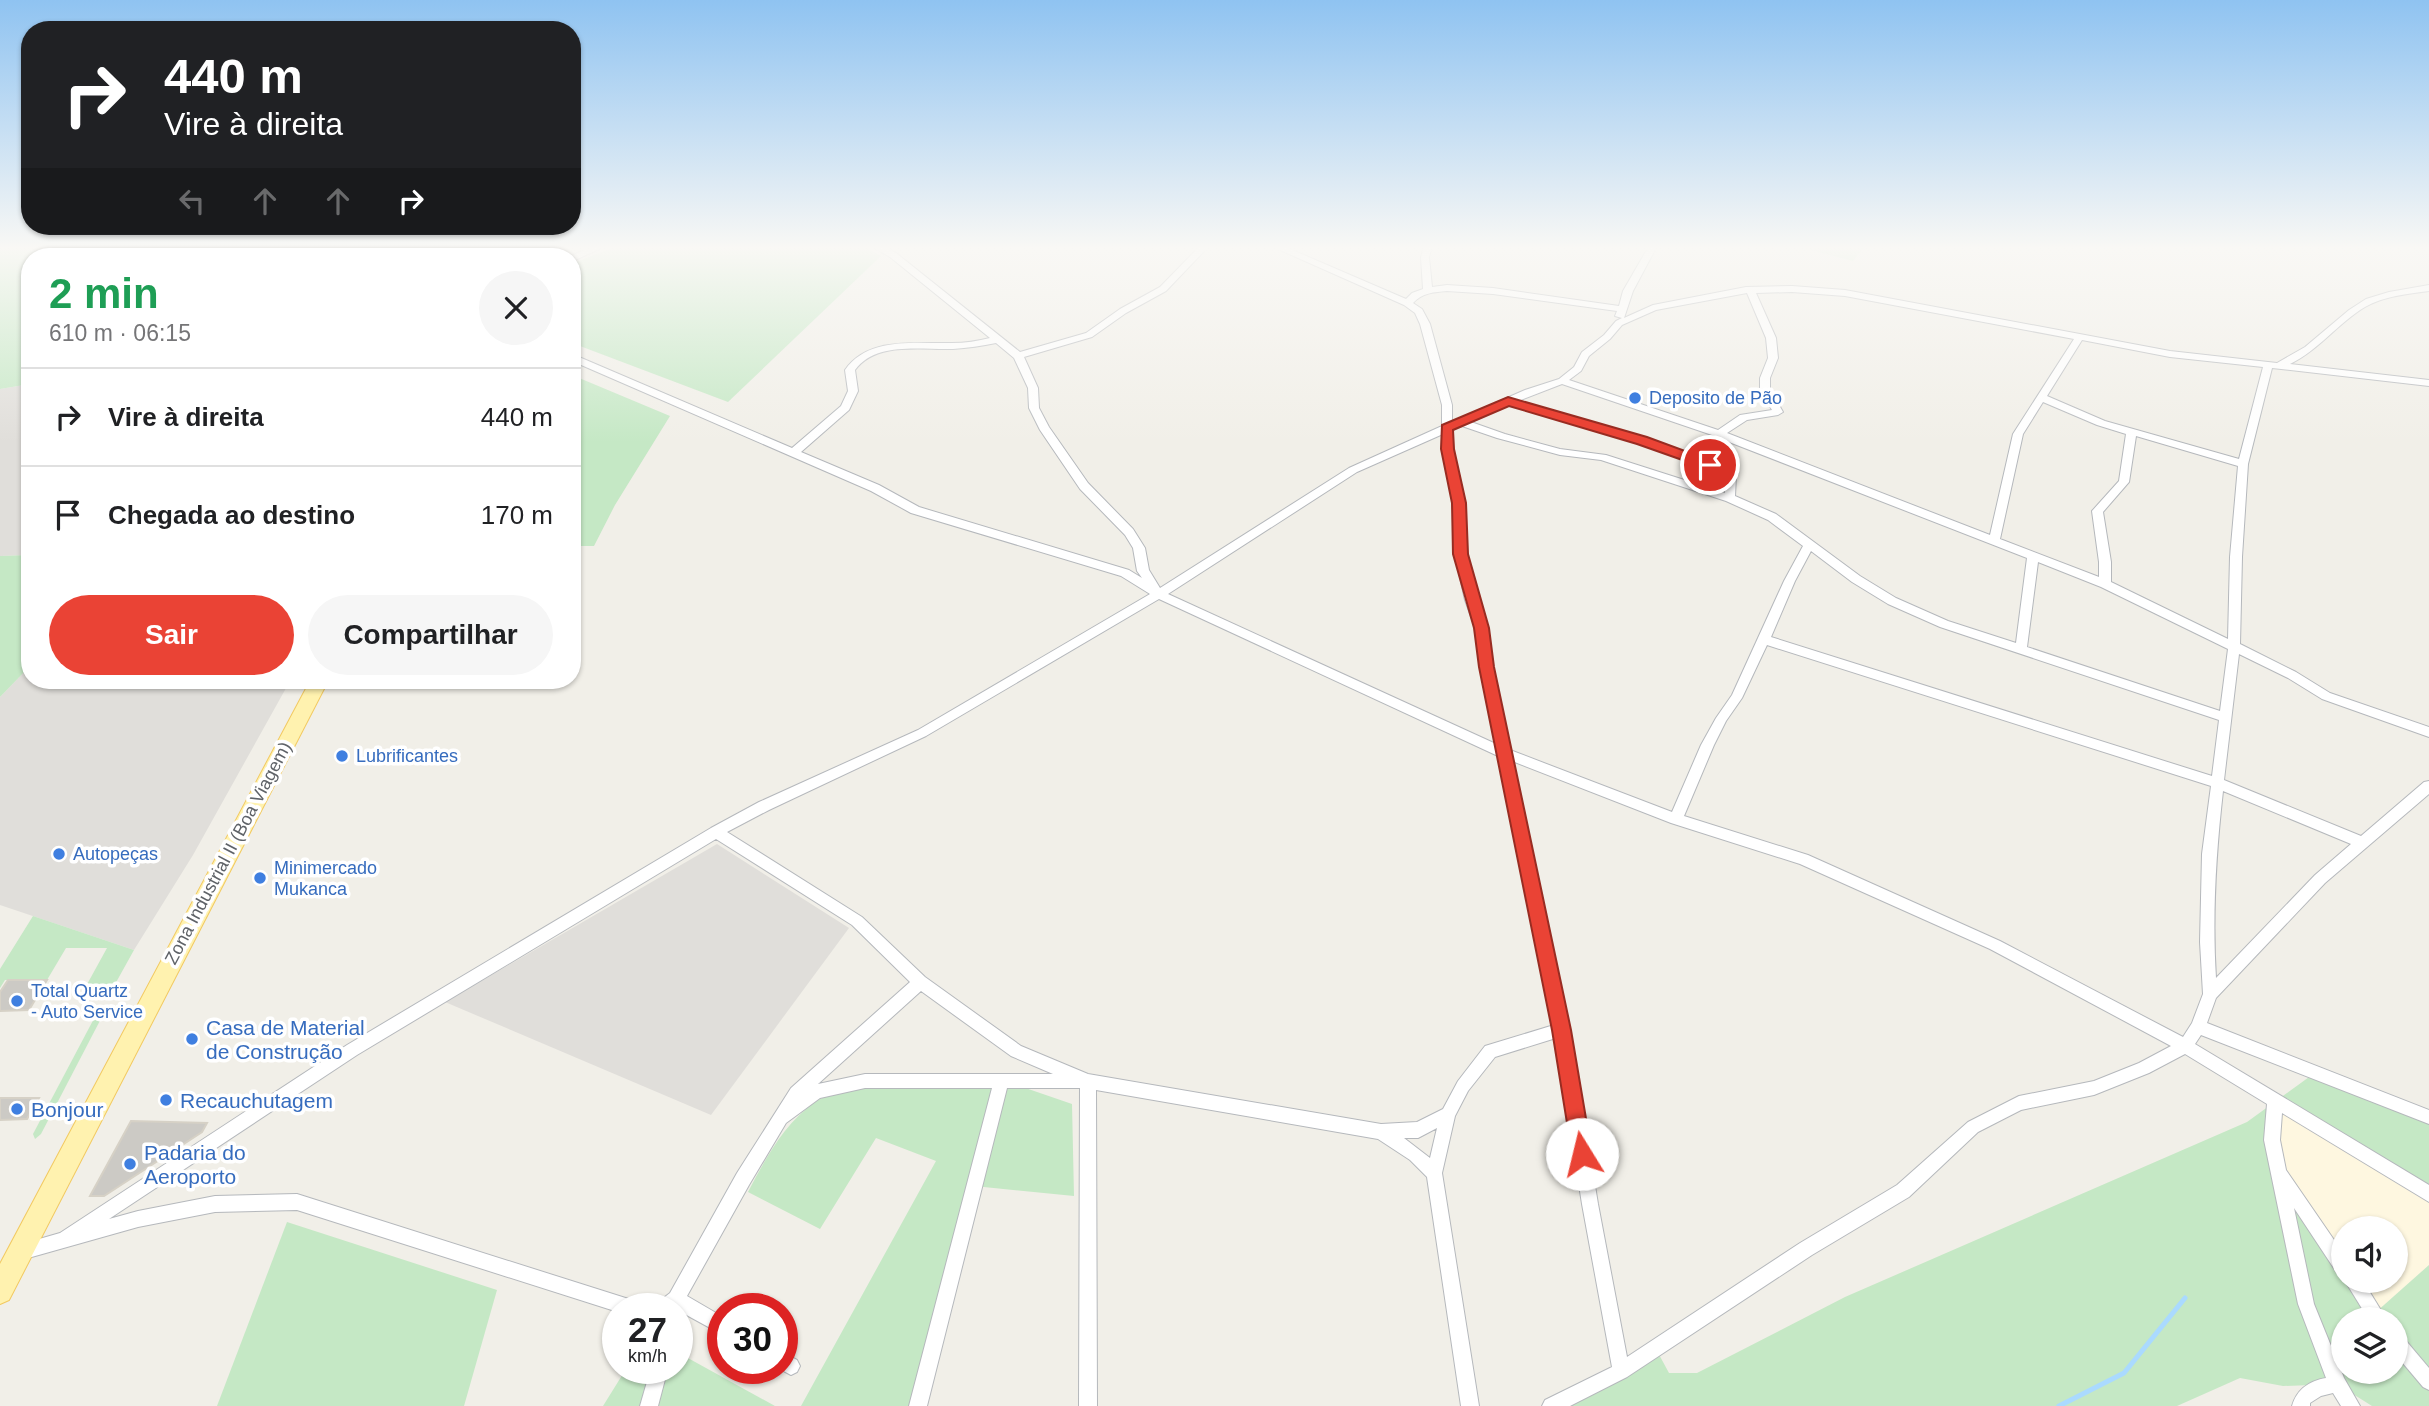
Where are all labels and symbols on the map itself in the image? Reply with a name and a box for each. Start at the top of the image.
place label: Deposito de Pão [1649,388,1782,408]
marker: Deposito de Pão [1627,390,1643,406]
pin [1680,435,1740,495]
street label: Zona Industrial II (Boa Viagem) [161,738,295,968]
place label: Lubrificantes [356,746,458,766]
marker: Lubrificantes [334,748,350,764]
place label: Autopeças [73,844,158,864]
marker: Autopeças [51,846,67,862]
place label: Minimercado Mukanca [274,858,377,899]
marker: Minimercado Mukanca [252,870,268,886]
place label: Total Quartz - Auto Service [31,981,143,1022]
marker: Total Quartz - Auto Service [9,993,25,1009]
place label: Casa de Material de Construção [206,1016,365,1063]
marker: Casa de Material de Construção [184,1031,200,1047]
place label: Recauchutagem [180,1089,333,1112]
marker: Recauchutagem [158,1092,174,1108]
place label: Bonjour [31,1098,103,1121]
marker: Bonjour [9,1101,25,1117]
position arrow [1545,1117,1619,1191]
place label: Padaria do Aeroporto [144,1141,246,1188]
marker: Padaria do Aeroporto [122,1156,138,1172]
speed limit sign: 30 [707,1293,798,1384]

